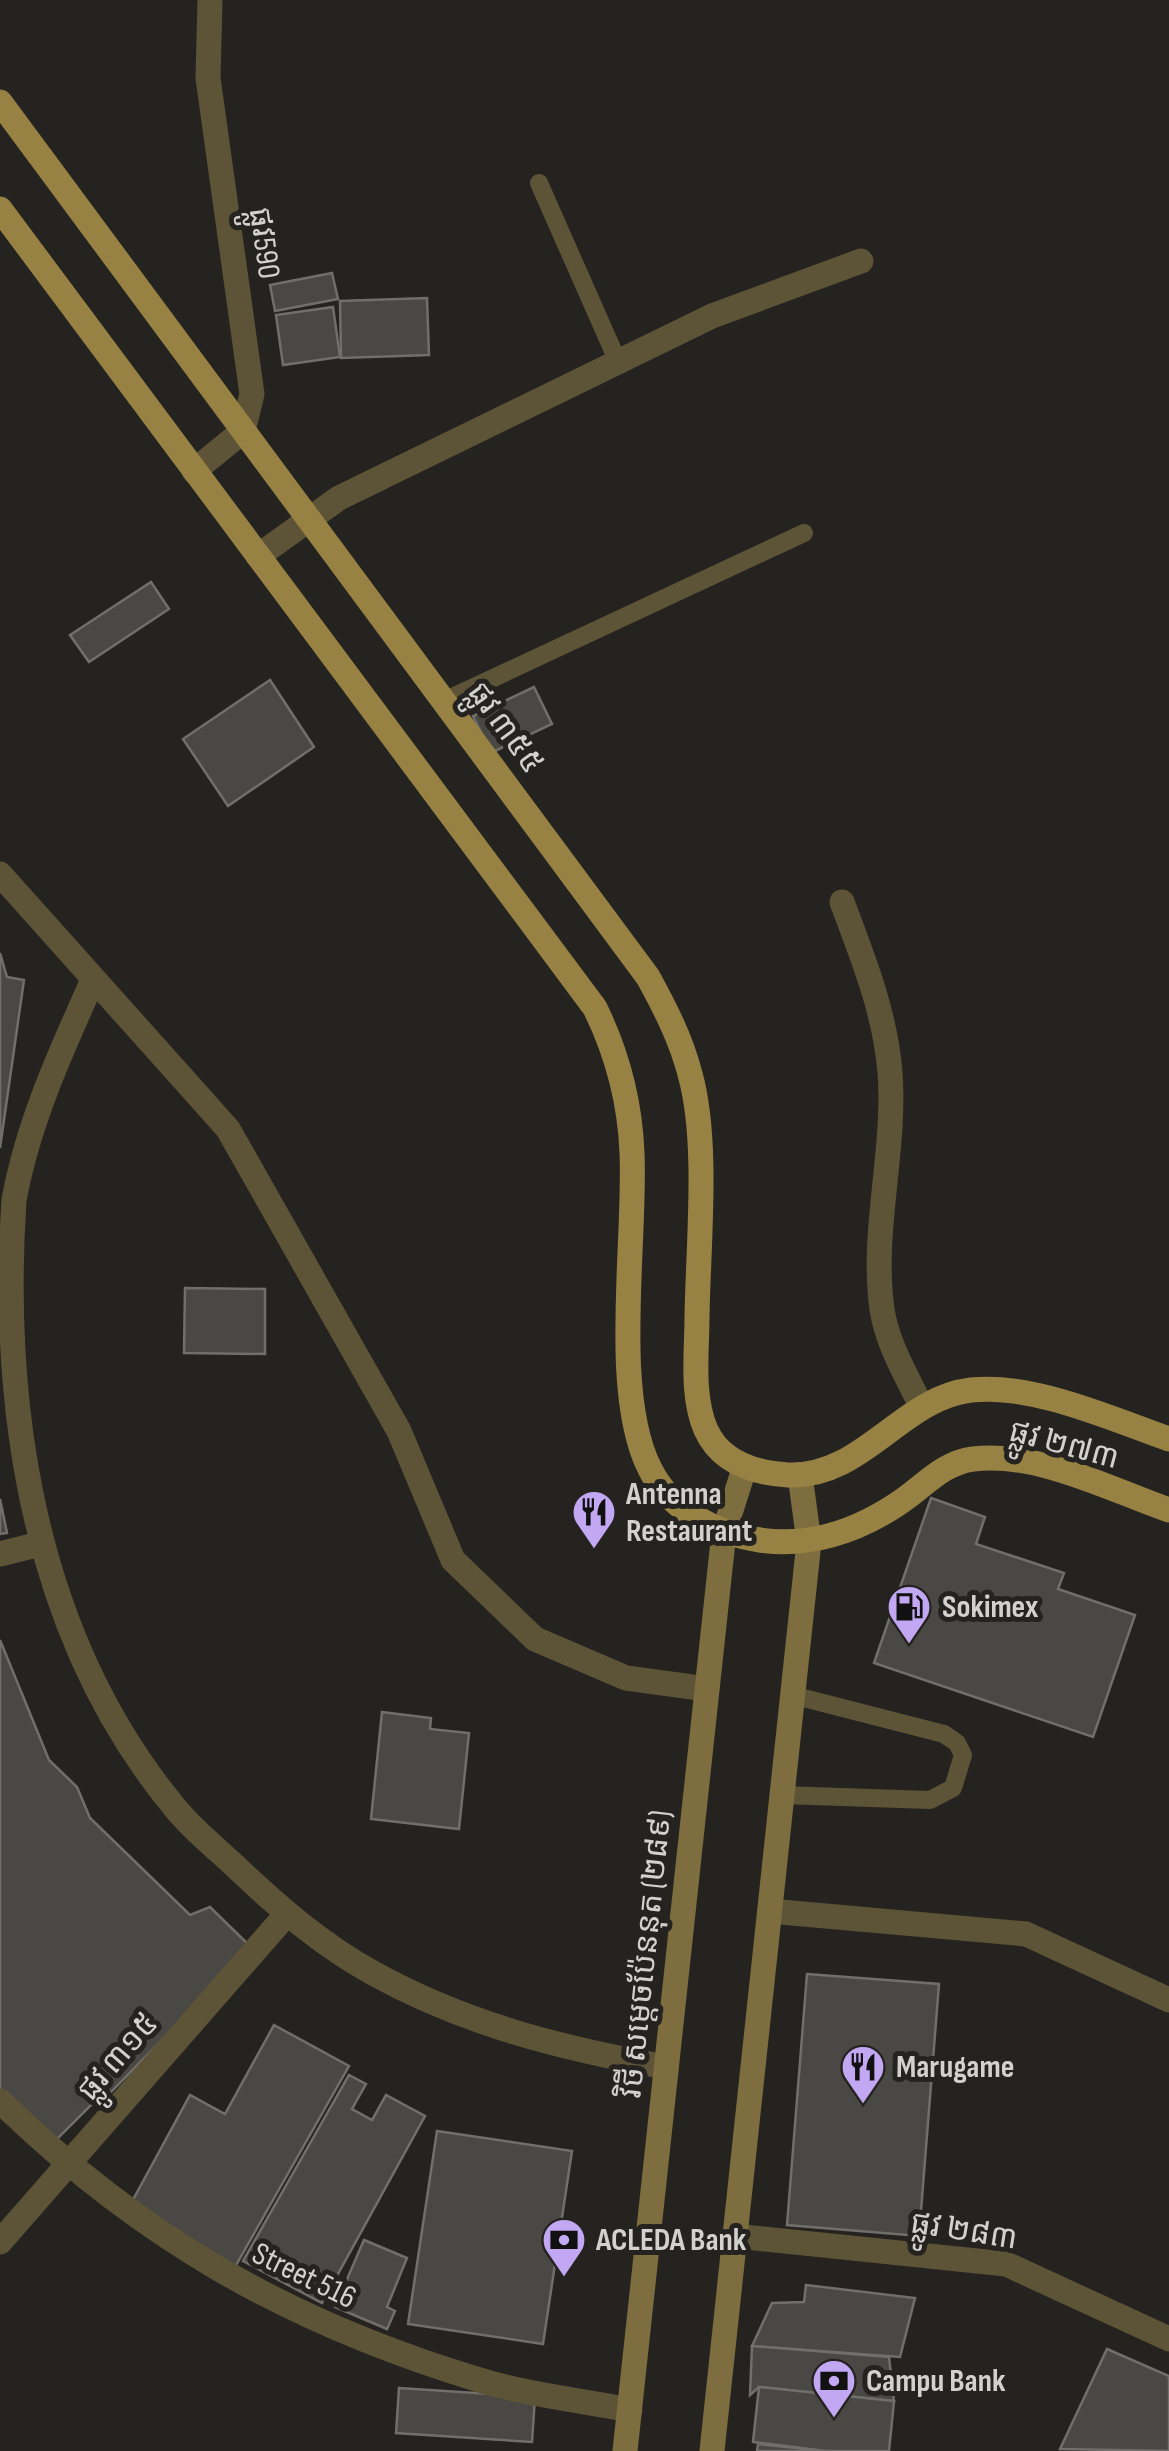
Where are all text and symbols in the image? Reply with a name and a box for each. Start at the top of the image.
street label: ផ្លូវ590 [232,205,288,282]
street label: ផ្លូវ ៣៥៥ [453,674,551,786]
street label: ផ្លូវ ២៧៣ [1003,1412,1123,1486]
place label: Antenna Restaurant [625,1475,752,1551]
restaurant icon: Antenna Restaurant [571,1489,617,1550]
fuel station icon: Sokimex [886,1584,932,1645]
place label: Sokimex [942,1588,1039,1627]
street label: វិថី សម្តេចប៉ែននុត (២៨៩) [610,1808,680,2100]
street label: ផ្លូវ ៣១៥ [69,2005,172,2114]
restaurant icon: Marugame [840,2044,886,2105]
place label: Marugame [896,2048,1014,2087]
street label: ផ្លូវ ២៨៣ [907,2203,1020,2266]
bank icon: ACLEDA Bank [541,2217,587,2278]
place label: ACLEDA Bank [595,2221,747,2260]
street label: Street 516 [246,2234,362,2318]
bank icon: Campu Bank [811,2358,857,2419]
place label: Campu Bank [866,2362,1006,2401]

